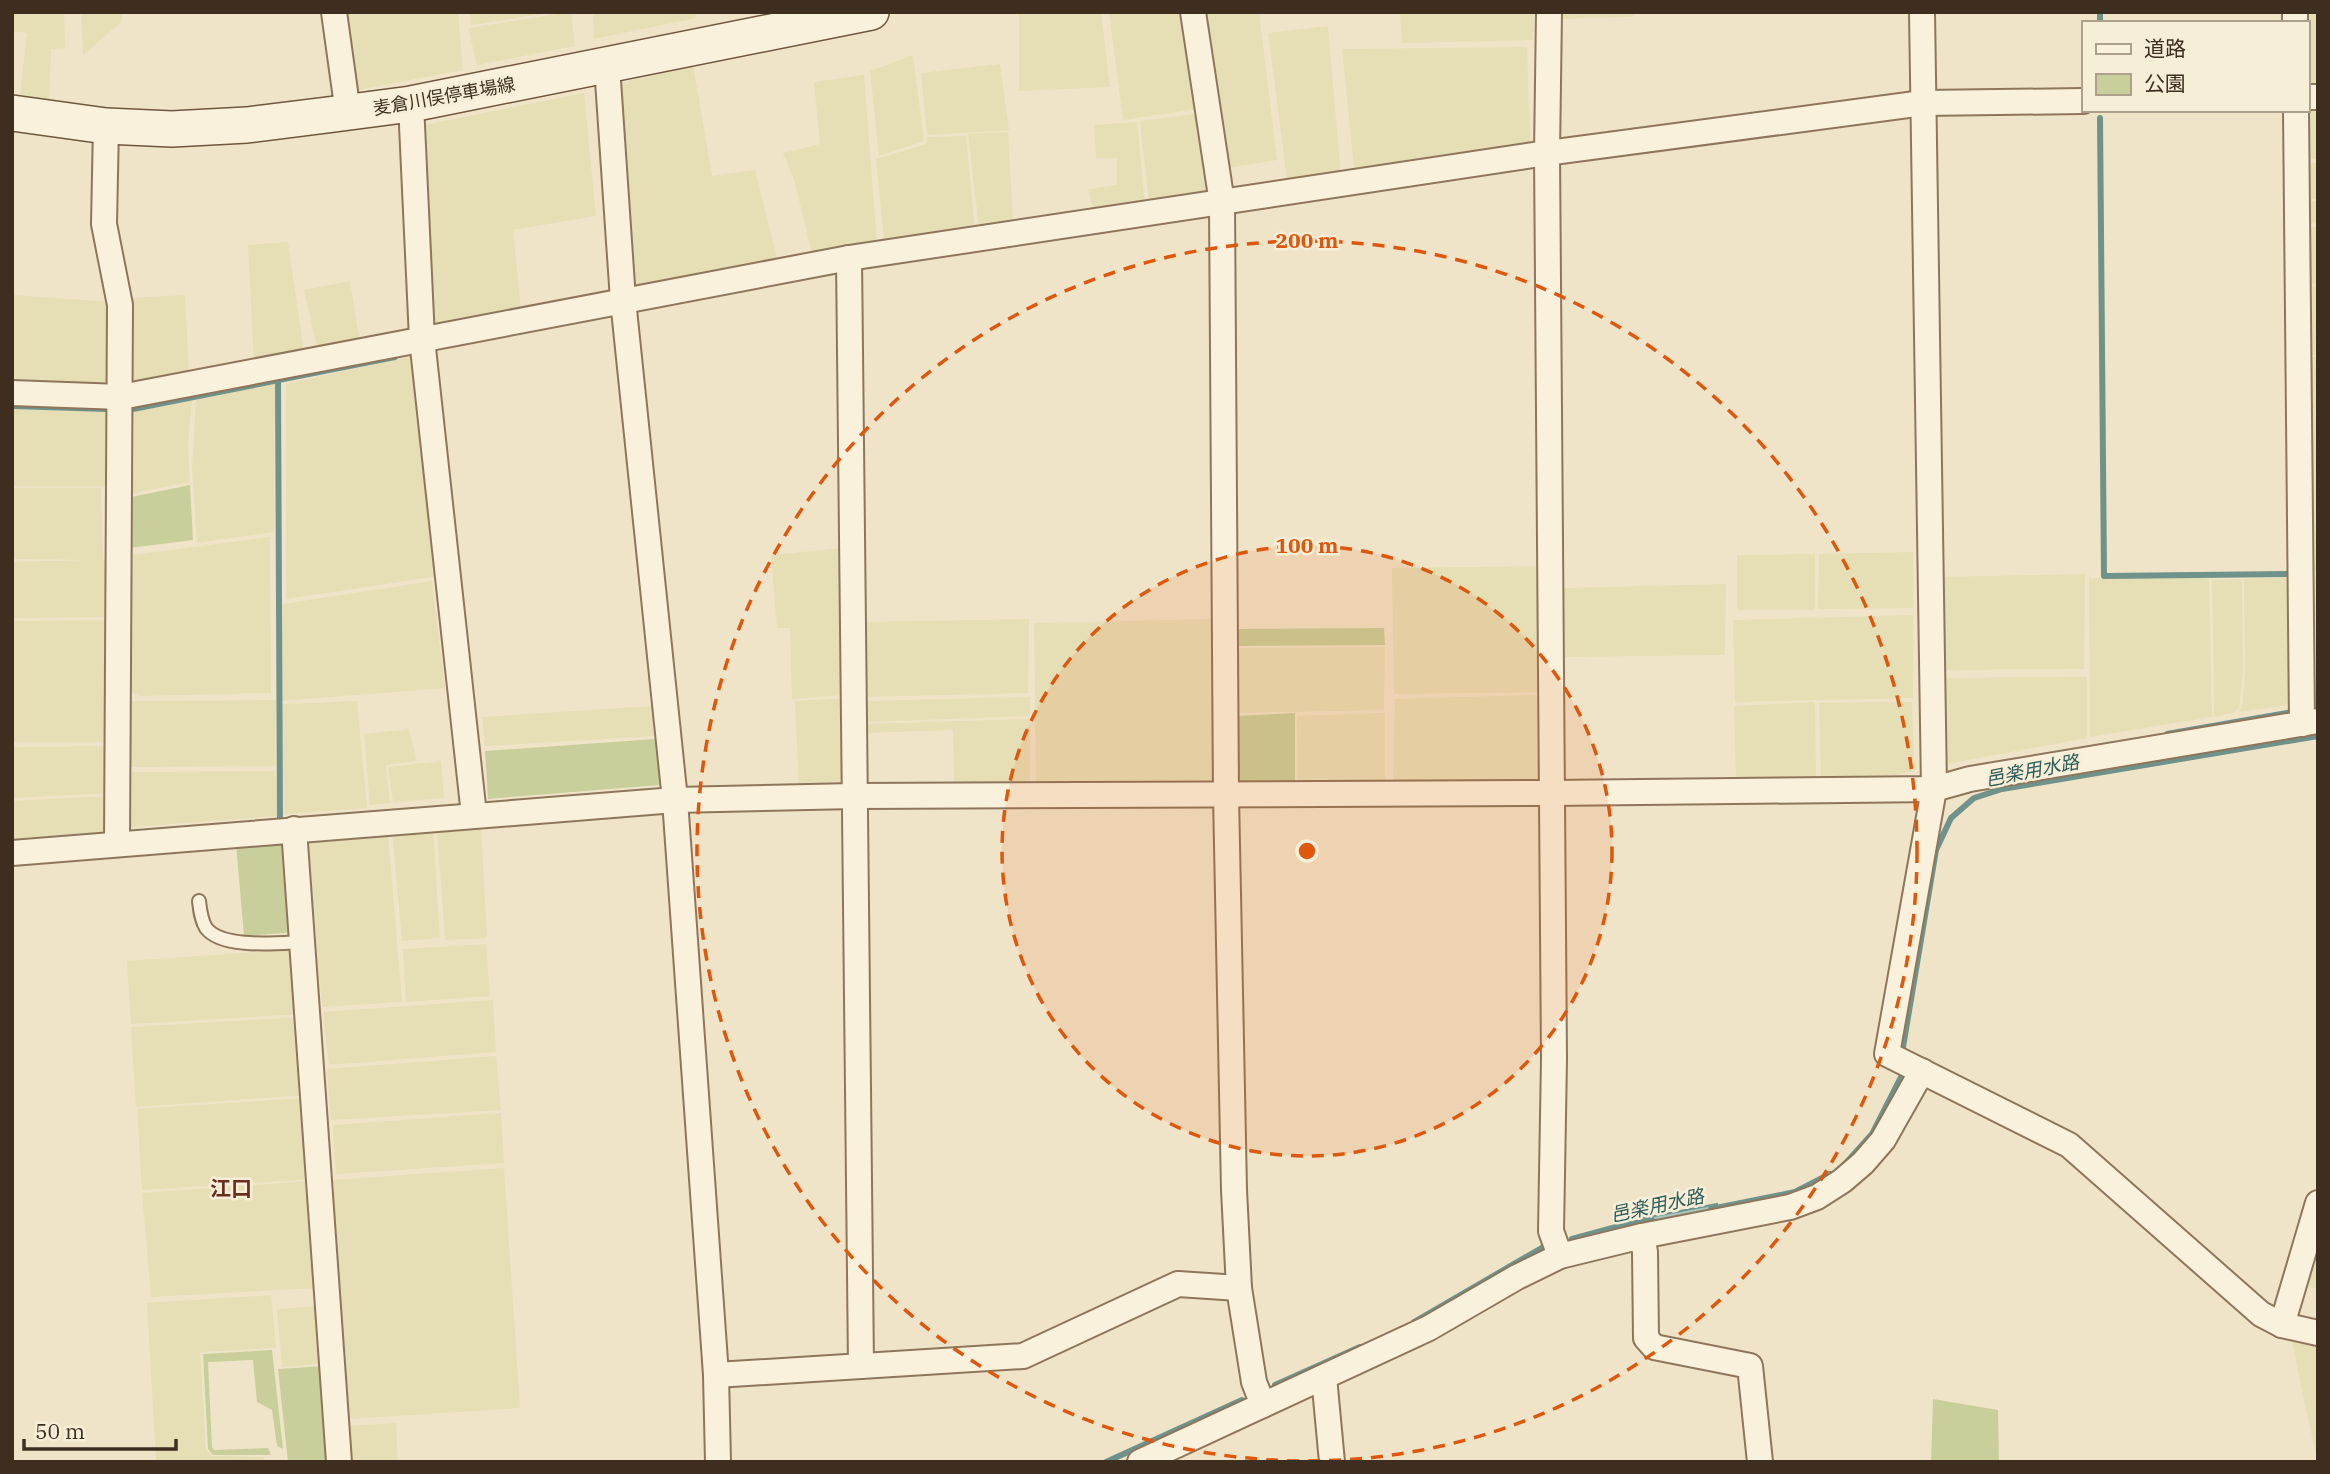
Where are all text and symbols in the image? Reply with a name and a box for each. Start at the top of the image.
legend [2082,21,2309,112]
text: 道路 [2144,34,2186,62]
text: 公園 [2144,69,2186,97]
street label: 麦倉川俣停車場線 [371,72,517,120]
text: 200 m [1275,226,1339,254]
text: 100 m [1275,531,1339,559]
water label: 邑楽用水路 [1983,749,2083,791]
centre of rings [1295,839,1319,863]
district label: 江口 [210,1174,252,1202]
water label: 邑楽用水路 [1608,1183,1708,1227]
scale bar [24,1408,177,1452]
text: 50 m [35,1417,85,1445]

